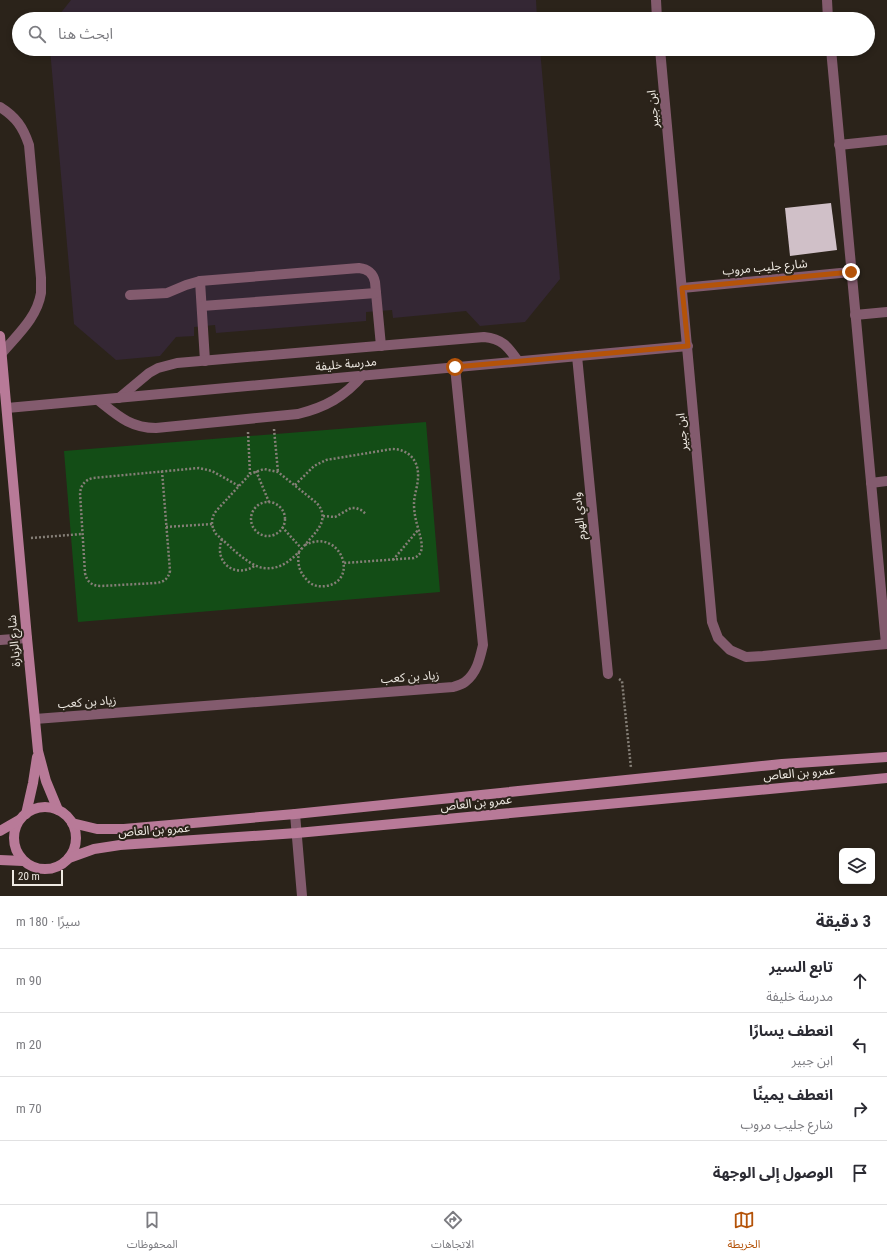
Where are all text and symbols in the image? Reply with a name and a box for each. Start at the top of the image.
search box [12,12,875,56]
icon: search [26,23,48,45]
text: ابحث هنا [58,25,113,43]
street label: ابن جبير [644,89,662,130]
street label: شارع جليب مروب [722,256,808,280]
route end [842,263,860,281]
street label: مدرسة خليفة [315,354,377,374]
route start [446,358,464,376]
street label: ابن جبير [673,412,691,453]
street label: وادي الهرم [570,491,591,541]
street label: شارع الزبارة [5,614,25,668]
street label: زياد بن كعب [380,668,440,686]
street label: زياد بن كعب [57,693,117,711]
street label: عمرو بن العاص [763,763,835,783]
street label: عمرو بن العاص [439,792,513,814]
street label: عمرو بن العاص [118,821,190,840]
map controls [839,848,875,884]
button: layers [839,848,875,884]
scale bar [12,868,63,887]
text: 20 m [18,870,40,883]
text: 3 دقيقة [816,911,871,931]
text: سيرًا · 180 m [16,914,80,929]
text: تابع السير [769,958,833,976]
icon: ahead [849,970,871,992]
text: 90 m [16,973,42,988]
text: مدرسة خليفة [766,989,833,1004]
text: انعطف يسارًا [749,1022,833,1040]
icon: left [849,1034,871,1056]
text: 20 m [16,1037,42,1052]
text: ابن جبير [792,1053,833,1068]
text: انعطف يمينًا [753,1086,833,1104]
icon: right [849,1098,871,1120]
text: 70 m [16,1101,42,1116]
text: شارع جليب مروب [740,1117,833,1132]
icon: arrive [849,1162,871,1184]
text: الوصول إلى الوجهة [713,1164,833,1182]
tab: المحفوظات [127,1209,178,1256]
tab: الاتجاهات [431,1209,474,1256]
tab: الخريطة [727,1209,760,1256]

